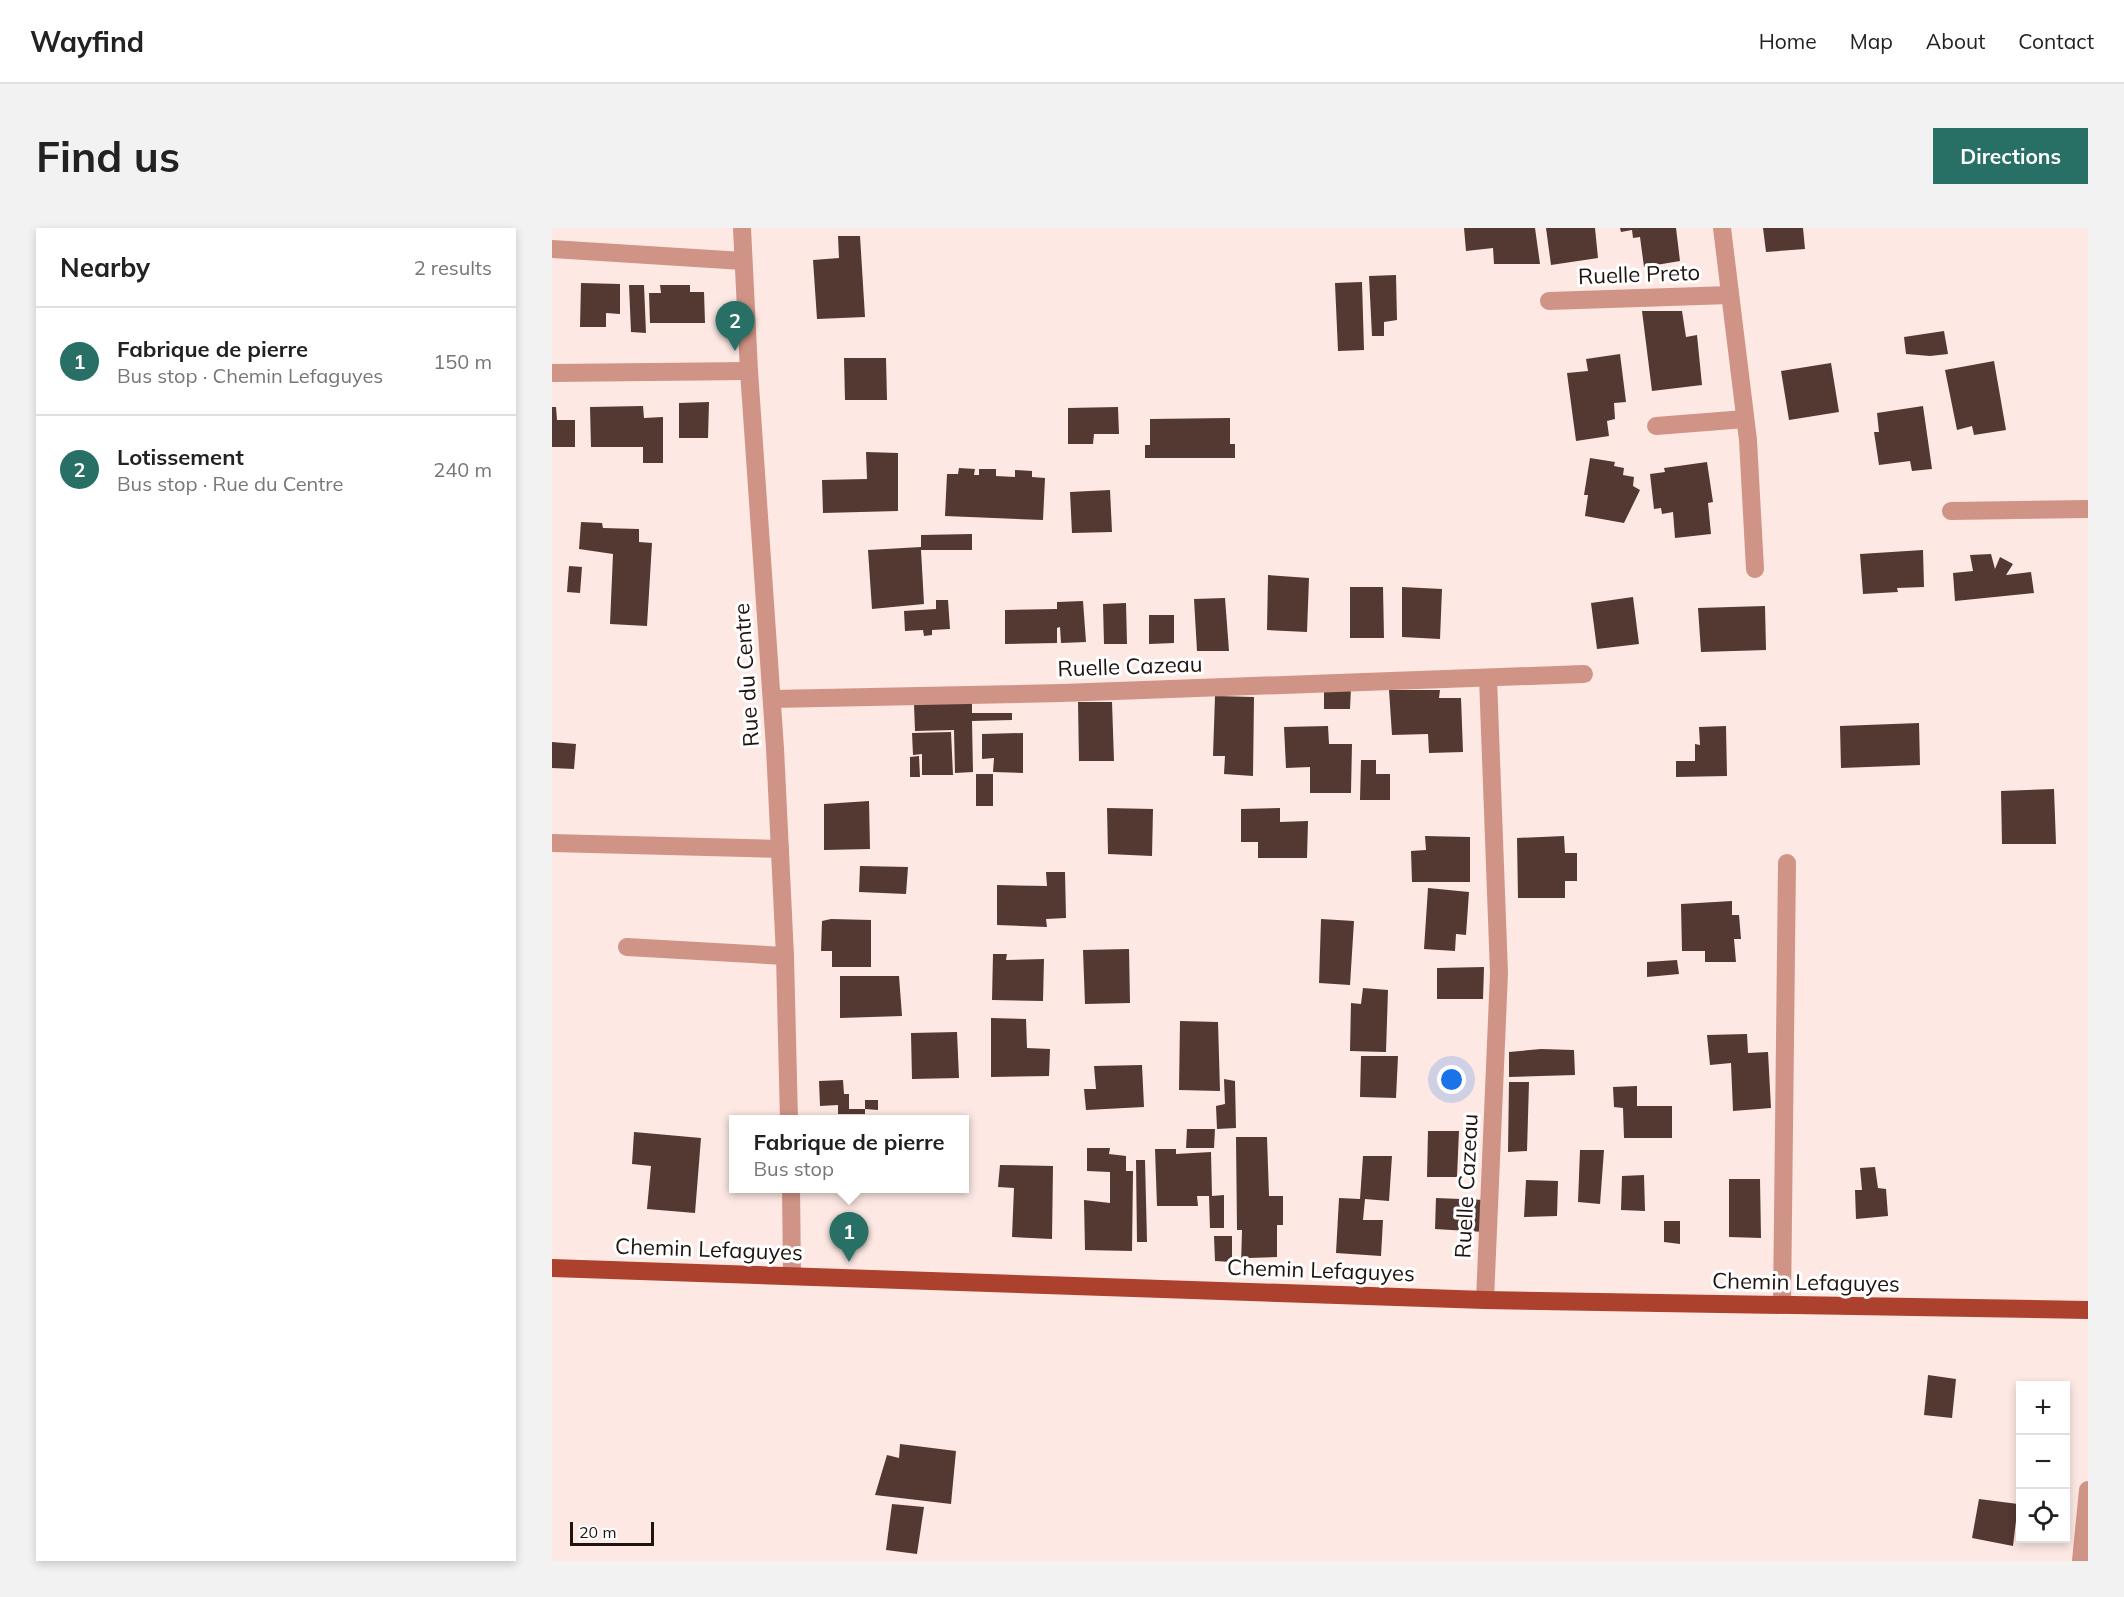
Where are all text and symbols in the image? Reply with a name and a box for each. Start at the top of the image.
text: Wayfind [30,24,144,59]
text: Home [1759,28,1817,54]
text: Map [1850,28,1893,54]
text: About [1926,28,1985,54]
text: Contact [2018,28,2094,54]
button: Directions [1933,128,2088,184]
text: Find us [36,130,180,183]
text: Nearby [60,251,150,284]
text: 2 results [414,255,492,280]
street label: Ruelle Preto [1577,258,1701,290]
pin: 2 [716,302,754,351]
text: Fabrique de pierre [117,335,308,363]
text: 1 [74,349,86,374]
text: 150 m [433,349,492,374]
text: Bus stop · Chemin Lefaguyes [117,363,383,388]
text: Lotissement [117,443,244,471]
text: 2 [74,457,86,482]
text: 240 m [433,457,492,482]
text: Bus stop · Rue du Centre [117,471,343,496]
street label: Rue du Centre [727,602,765,748]
street label: Ruelle Cazeau [1057,649,1203,683]
your location [1437,1065,1466,1094]
street label: Ruelle Cazeau [1448,1113,1484,1259]
popup [729,1115,969,1193]
text: Fabrique de pierre [754,1128,944,1156]
text: Bus stop [754,1156,834,1181]
pin: 1 [830,1212,868,1262]
street label: Chemin Lefaguyes [615,1232,803,1266]
street label: Chemin Lefaguyes [1227,1253,1415,1287]
street label: Chemin Lefaguyes [1712,1266,1900,1298]
map controls [2016,1381,2070,1543]
button: + [2016,1381,2070,1435]
button: − [2016,1435,2070,1489]
button: locate [2016,1489,2070,1543]
scale bar [570,1519,654,1546]
text: 20 m [579,1522,616,1542]

